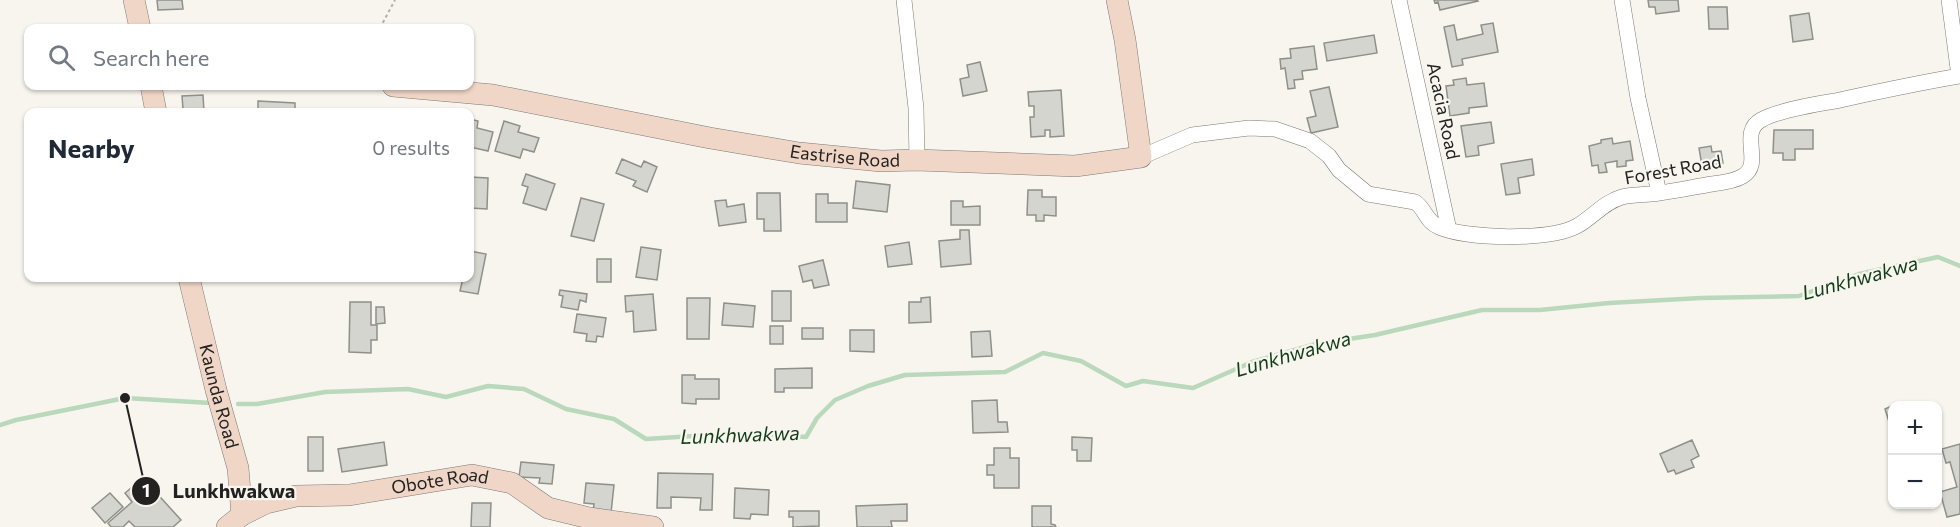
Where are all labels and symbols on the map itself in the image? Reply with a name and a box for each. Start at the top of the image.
street label: Acacia Road [1423,60,1465,161]
street label: Eastrise Road [788,140,900,171]
street label: Forest Road [1623,150,1723,188]
water label: Lunkhwakwa [1799,250,1920,304]
water label: Lunkhwakwa [1232,325,1353,381]
street label: Kaunda Road [195,342,244,451]
water label: Lunkhwakwa [680,420,800,448]
street label: Obote Road [390,463,491,498]
callout: Lunkhwakwa [131,472,308,510]
text: Lunkhwakwa [173,478,295,502]
text: 1 [142,479,150,501]

